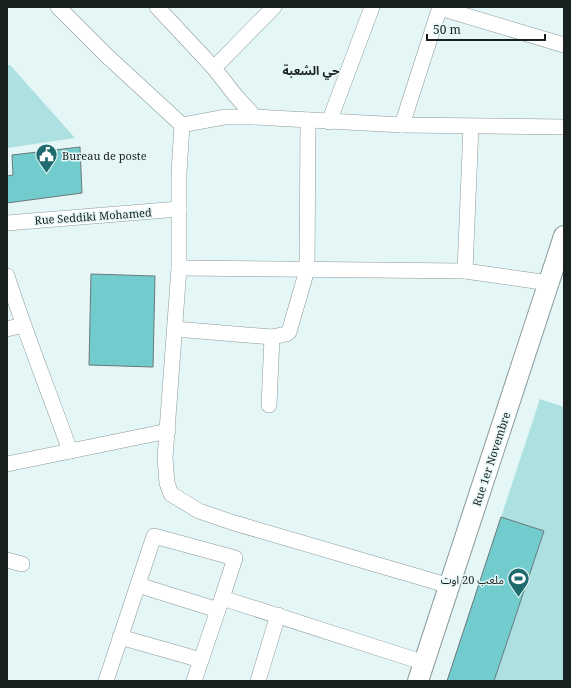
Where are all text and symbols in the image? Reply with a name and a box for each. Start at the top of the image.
scale bar [427,16,545,42]
text: 50 m [433,21,461,38]
district label: حي الشعبة [282,62,340,80]
public building icon: Bureau de poste [33,142,59,175]
place label: Bureau de poste [62,148,147,163]
street label: Rue Seddiki Mohamed [34,204,152,228]
street label: Rue 1er Novembre [469,410,513,508]
sports icon: ملعب 20 اوت [506,566,532,599]
place label: ملعب 20 اوت [441,572,504,587]

